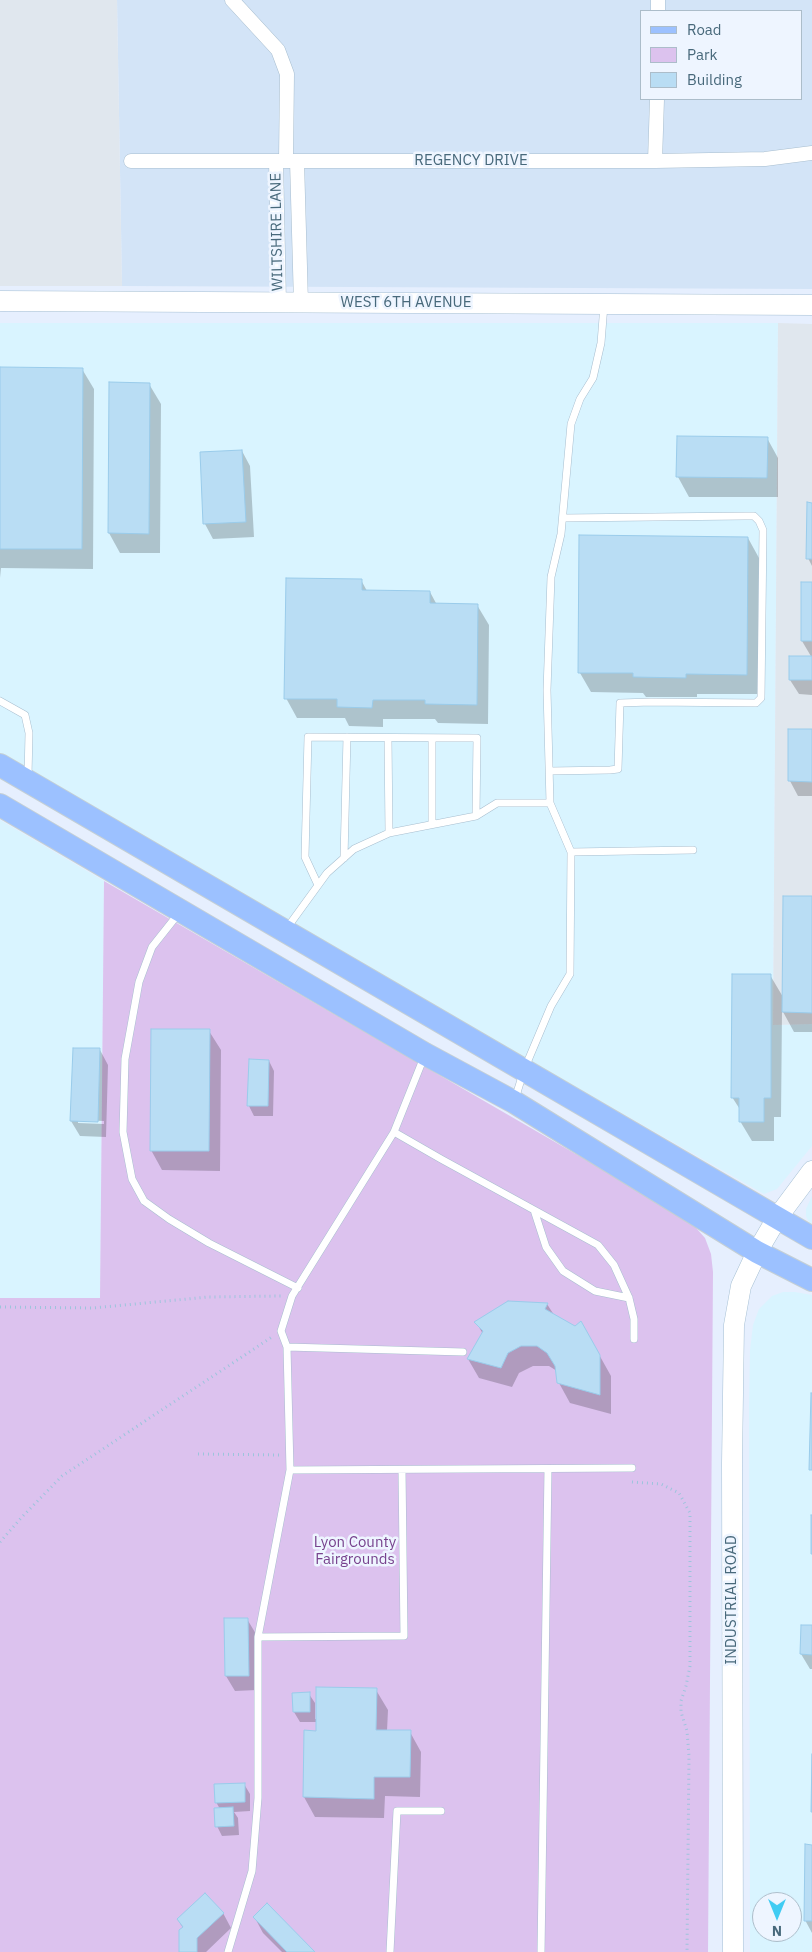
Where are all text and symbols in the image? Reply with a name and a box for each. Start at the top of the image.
legend [640,10,802,100]
text: Road [687,20,722,39]
text: Park [687,45,717,64]
text: Building [687,70,742,89]
street label: REGENCY DRIVE [414,152,528,170]
street label: WILTSHIRE LANE [267,173,287,291]
street label: WEST 6TH AVENUE [341,294,471,312]
park label: Lyon County Fairgrounds [314,1534,396,1569]
street label: INDUSTRIAL ROAD [723,1535,741,1665]
north arrow [752,1892,802,1942]
text: N [772,1922,782,1940]

